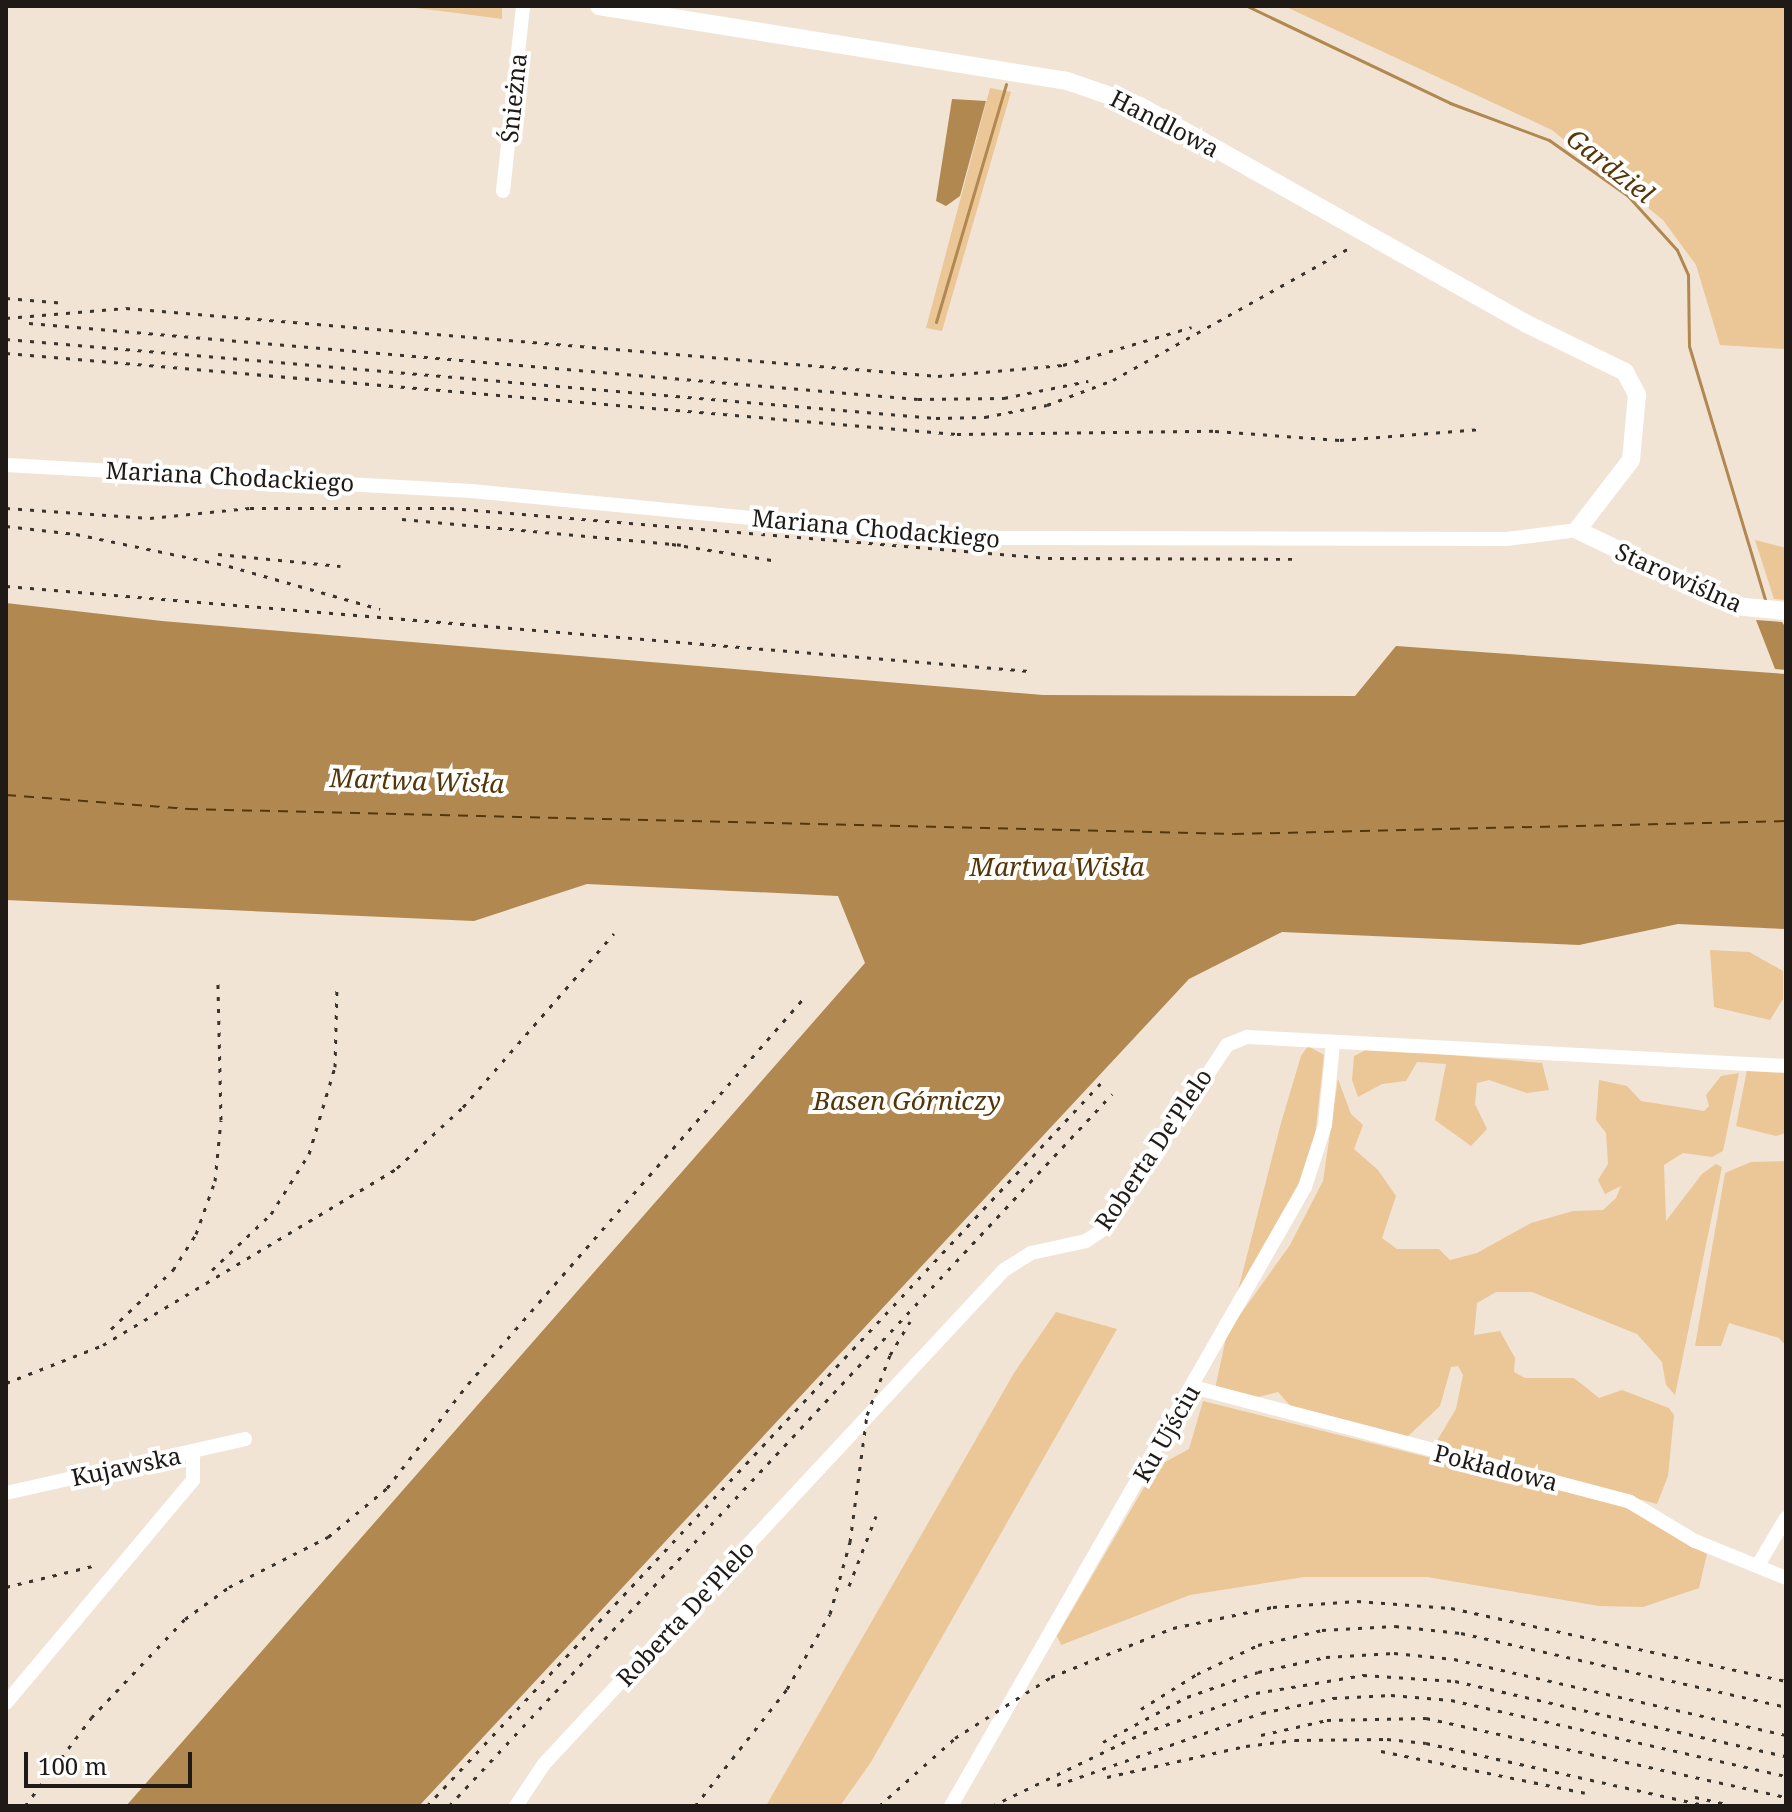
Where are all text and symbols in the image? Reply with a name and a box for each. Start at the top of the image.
street label: Śnieżna [494,52,532,144]
street label: Handlowa [1106,83,1224,163]
water label: Gardziel [1560,122,1660,210]
street label: Mariana Chodackiego [105,455,355,497]
street label: Mariana Chodackiego [751,503,1001,553]
street label: Starowiślna [1611,536,1747,618]
water label: Martwa Wisła [329,762,505,800]
water label: Martwa Wisła [970,851,1144,883]
street label: Roberta De'Plelo [1088,1063,1218,1235]
water label: Basen Górniczy [813,1085,1001,1117]
street label: Ku Ujściu [1127,1379,1205,1487]
street label: Pokładowa [1431,1438,1561,1496]
street label: Kujawska [69,1440,183,1492]
street label: Roberta De'Plelo [610,1534,760,1692]
scale bar [28,1736,196,1786]
text: 100 m [38,1749,107,1782]

